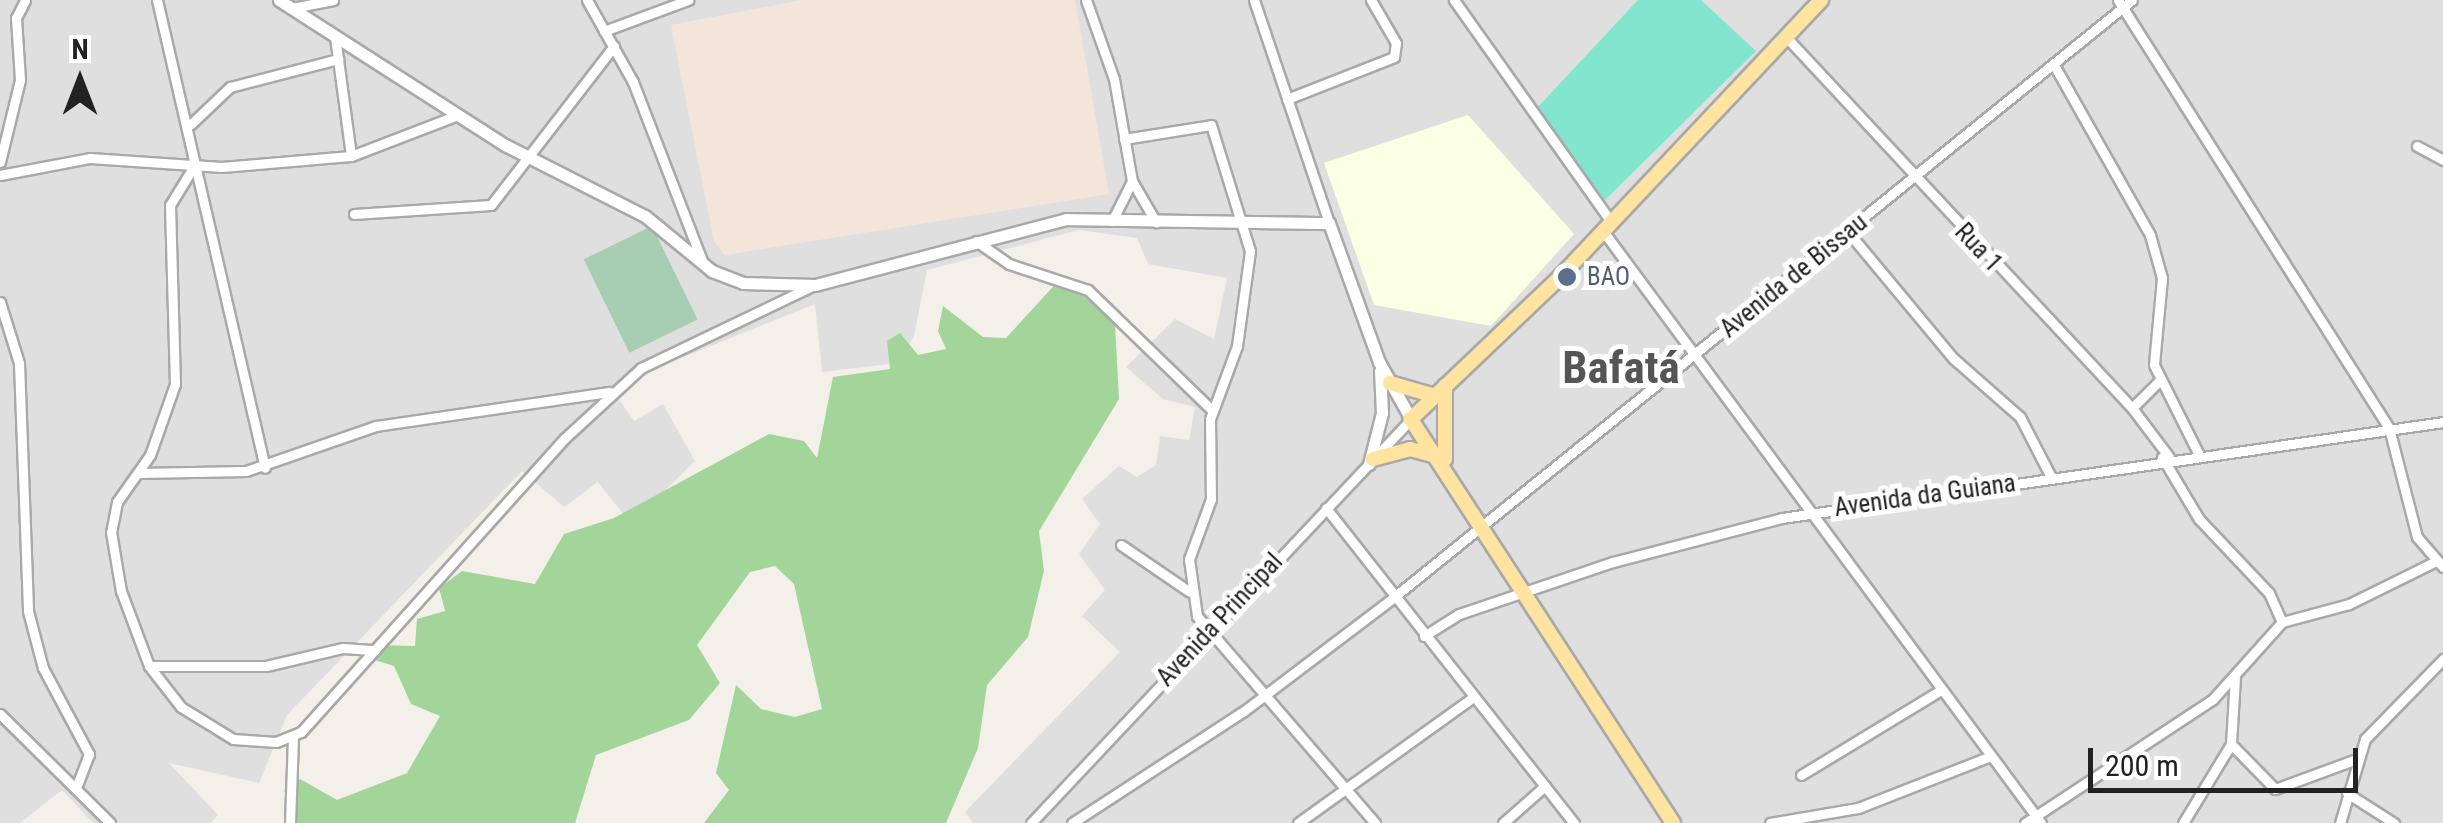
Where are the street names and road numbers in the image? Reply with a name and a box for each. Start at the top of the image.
street label: Avenida de Bissau [1715,208,1873,344]
street label: Rua 1 [1948,218,2008,278]
street label: Avenida da Guiana [1832,468,2018,524]
street label: Avenida Principal [1151,547,1289,693]

